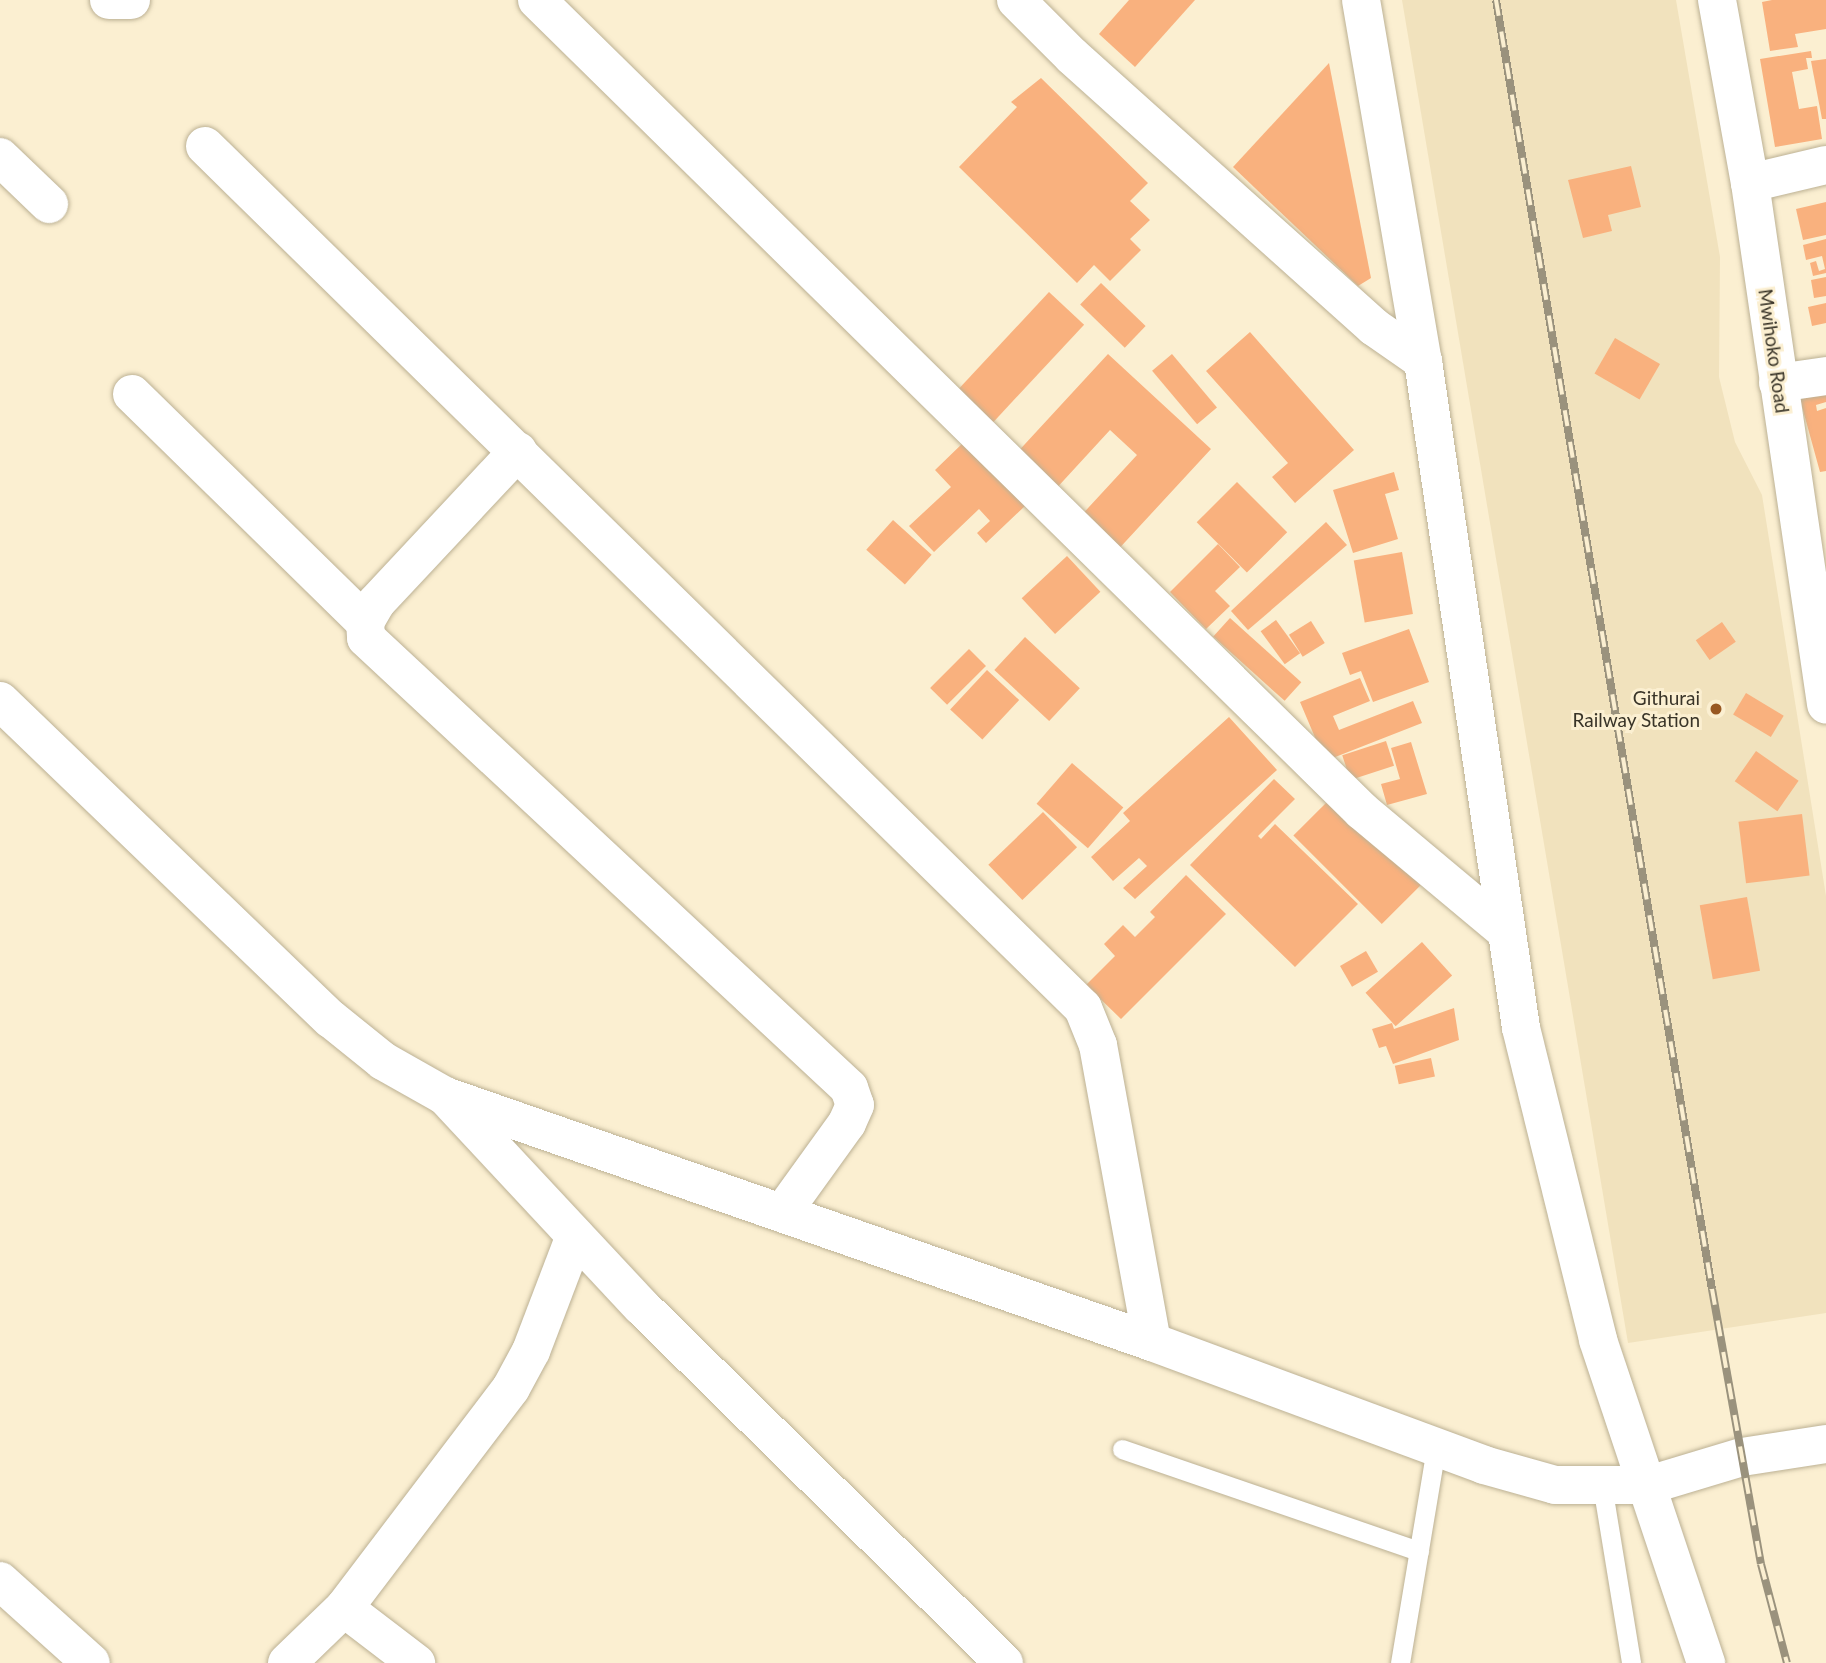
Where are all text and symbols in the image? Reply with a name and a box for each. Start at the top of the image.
street label: Mwihoko Road [1754,287,1794,415]
place label: Githurai Railway Station [1572,687,1700,731]
marker: Githurai Railway Station [1706,699,1726,719]

